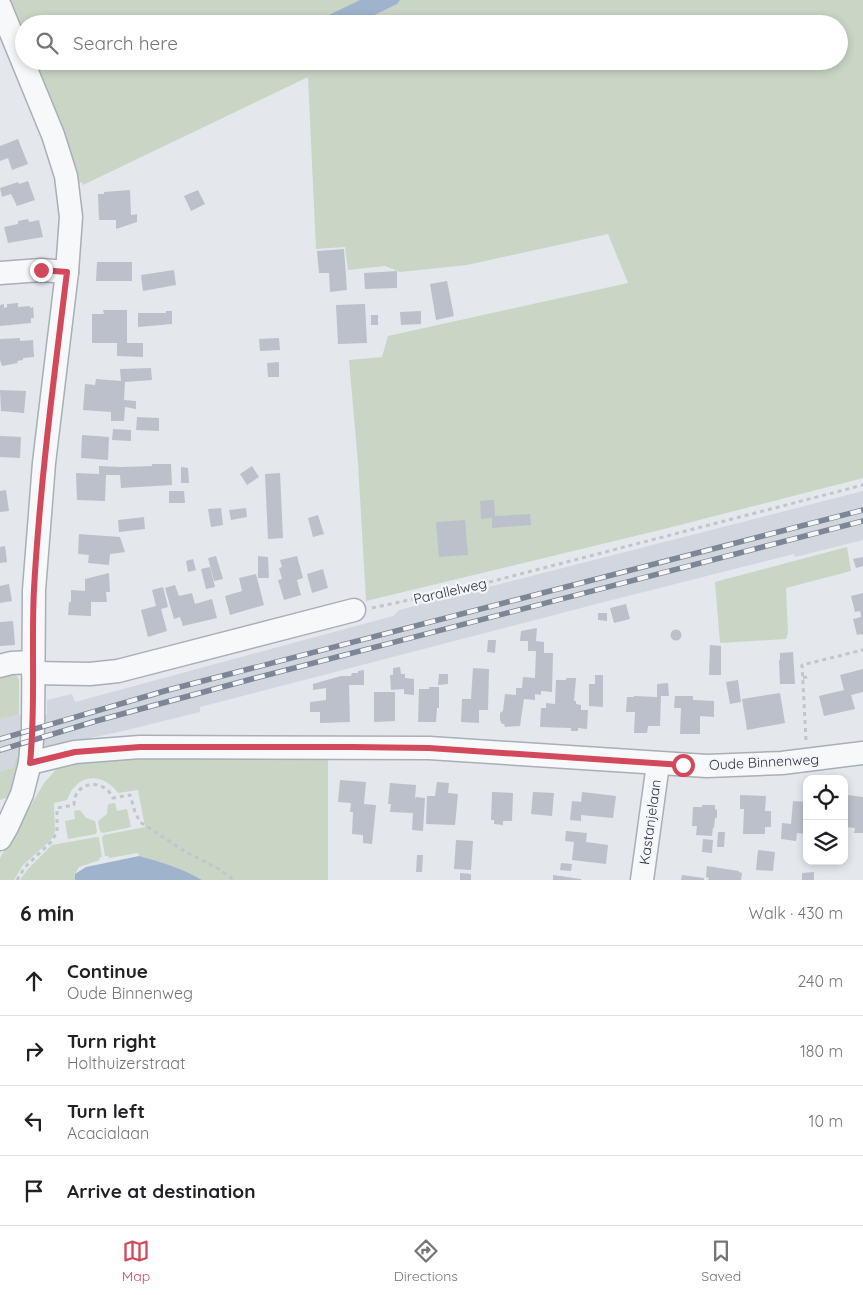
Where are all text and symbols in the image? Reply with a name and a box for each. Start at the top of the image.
search box [15,15,848,70]
icon: search [33,29,61,57]
text: Search here [73,31,178,55]
route end [30,259,53,282]
street label: Parallelweg [412,574,488,608]
street label: Oude Binnenweg [708,750,820,774]
route start [672,754,695,777]
map controls [803,775,848,865]
button: locate [803,775,848,820]
street label: Kastanjelaan [635,778,665,866]
button: layers [803,820,848,865]
text: 6 min [20,900,74,926]
text: Walk · 430 m [749,903,843,923]
text: Continue [67,959,148,983]
icon: ahead [20,967,48,995]
text: 240 m [797,971,843,991]
text: Oude Binnenweg [67,983,193,1003]
text: Turn right [67,1029,156,1053]
icon: right [20,1037,48,1065]
text: 180 m [800,1041,843,1061]
text: Holthuizerstraat [67,1053,185,1073]
text: Turn left [67,1099,145,1123]
icon: left [20,1107,48,1135]
text: 10 m [809,1111,843,1131]
text: Acacialaan [67,1123,149,1143]
icon: arrive [20,1177,48,1205]
text: Arrive at destination [67,1179,256,1203]
tab: Map [122,1237,150,1285]
tab: Directions [394,1237,458,1285]
tab: Saved [701,1237,741,1285]

